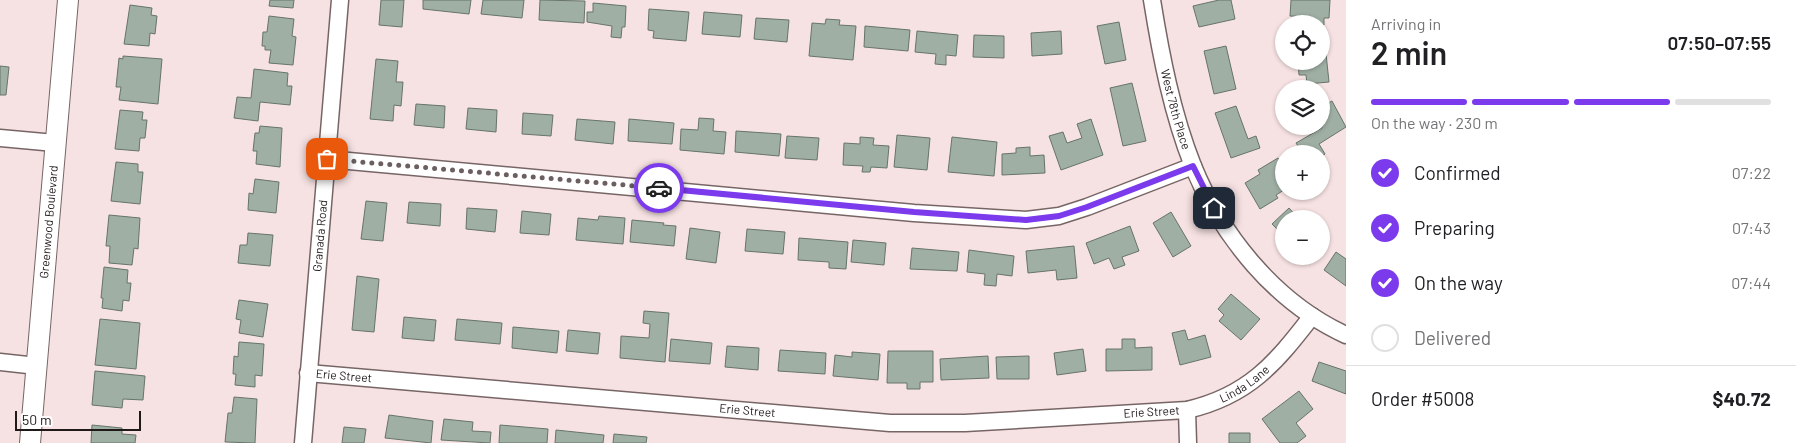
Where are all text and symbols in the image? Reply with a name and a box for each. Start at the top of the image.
text: Arriving in [1371,14,1441,33]
map controls [1275,15,1330,265]
button: locate [1275,15,1330,70]
text: 07:50–07:55 [1668,31,1771,54]
text: 2 min [1371,33,1447,71]
street label: West 78th Place [1159,68,1194,151]
button: layers [1275,80,1330,135]
text: On the way · 230 m [1371,113,1498,132]
pin [306,138,348,180]
icon: bag [313,145,341,173]
button: + [1275,145,1330,200]
icon: check [1371,159,1399,187]
text: Confirmed [1414,161,1501,184]
courier [634,163,684,213]
text: 07:22 [1732,163,1771,182]
street label: Greenwood Boulevard [36,165,60,279]
icon: car [645,174,673,202]
pin [1193,187,1235,229]
icon: home [1200,194,1228,222]
street label: Granada Road [309,199,329,272]
button: − [1275,210,1330,265]
icon: check [1371,214,1399,242]
text: Preparing [1414,216,1495,239]
text: 07:43 [1732,218,1771,237]
icon: check [1371,269,1399,297]
text: On the way [1414,271,1503,294]
text: 07:44 [1731,273,1771,292]
text: Delivered [1414,326,1491,349]
street label: Linda Lane [1217,362,1272,405]
street label: Erie Street [315,366,373,384]
text: Order #5008 [1371,387,1475,410]
text: $40.72 [1713,387,1771,410]
street label: Erie Street [719,400,776,419]
street label: Erie Street [1123,402,1180,420]
scale bar [15,408,141,431]
text: 50 m [22,411,51,428]

